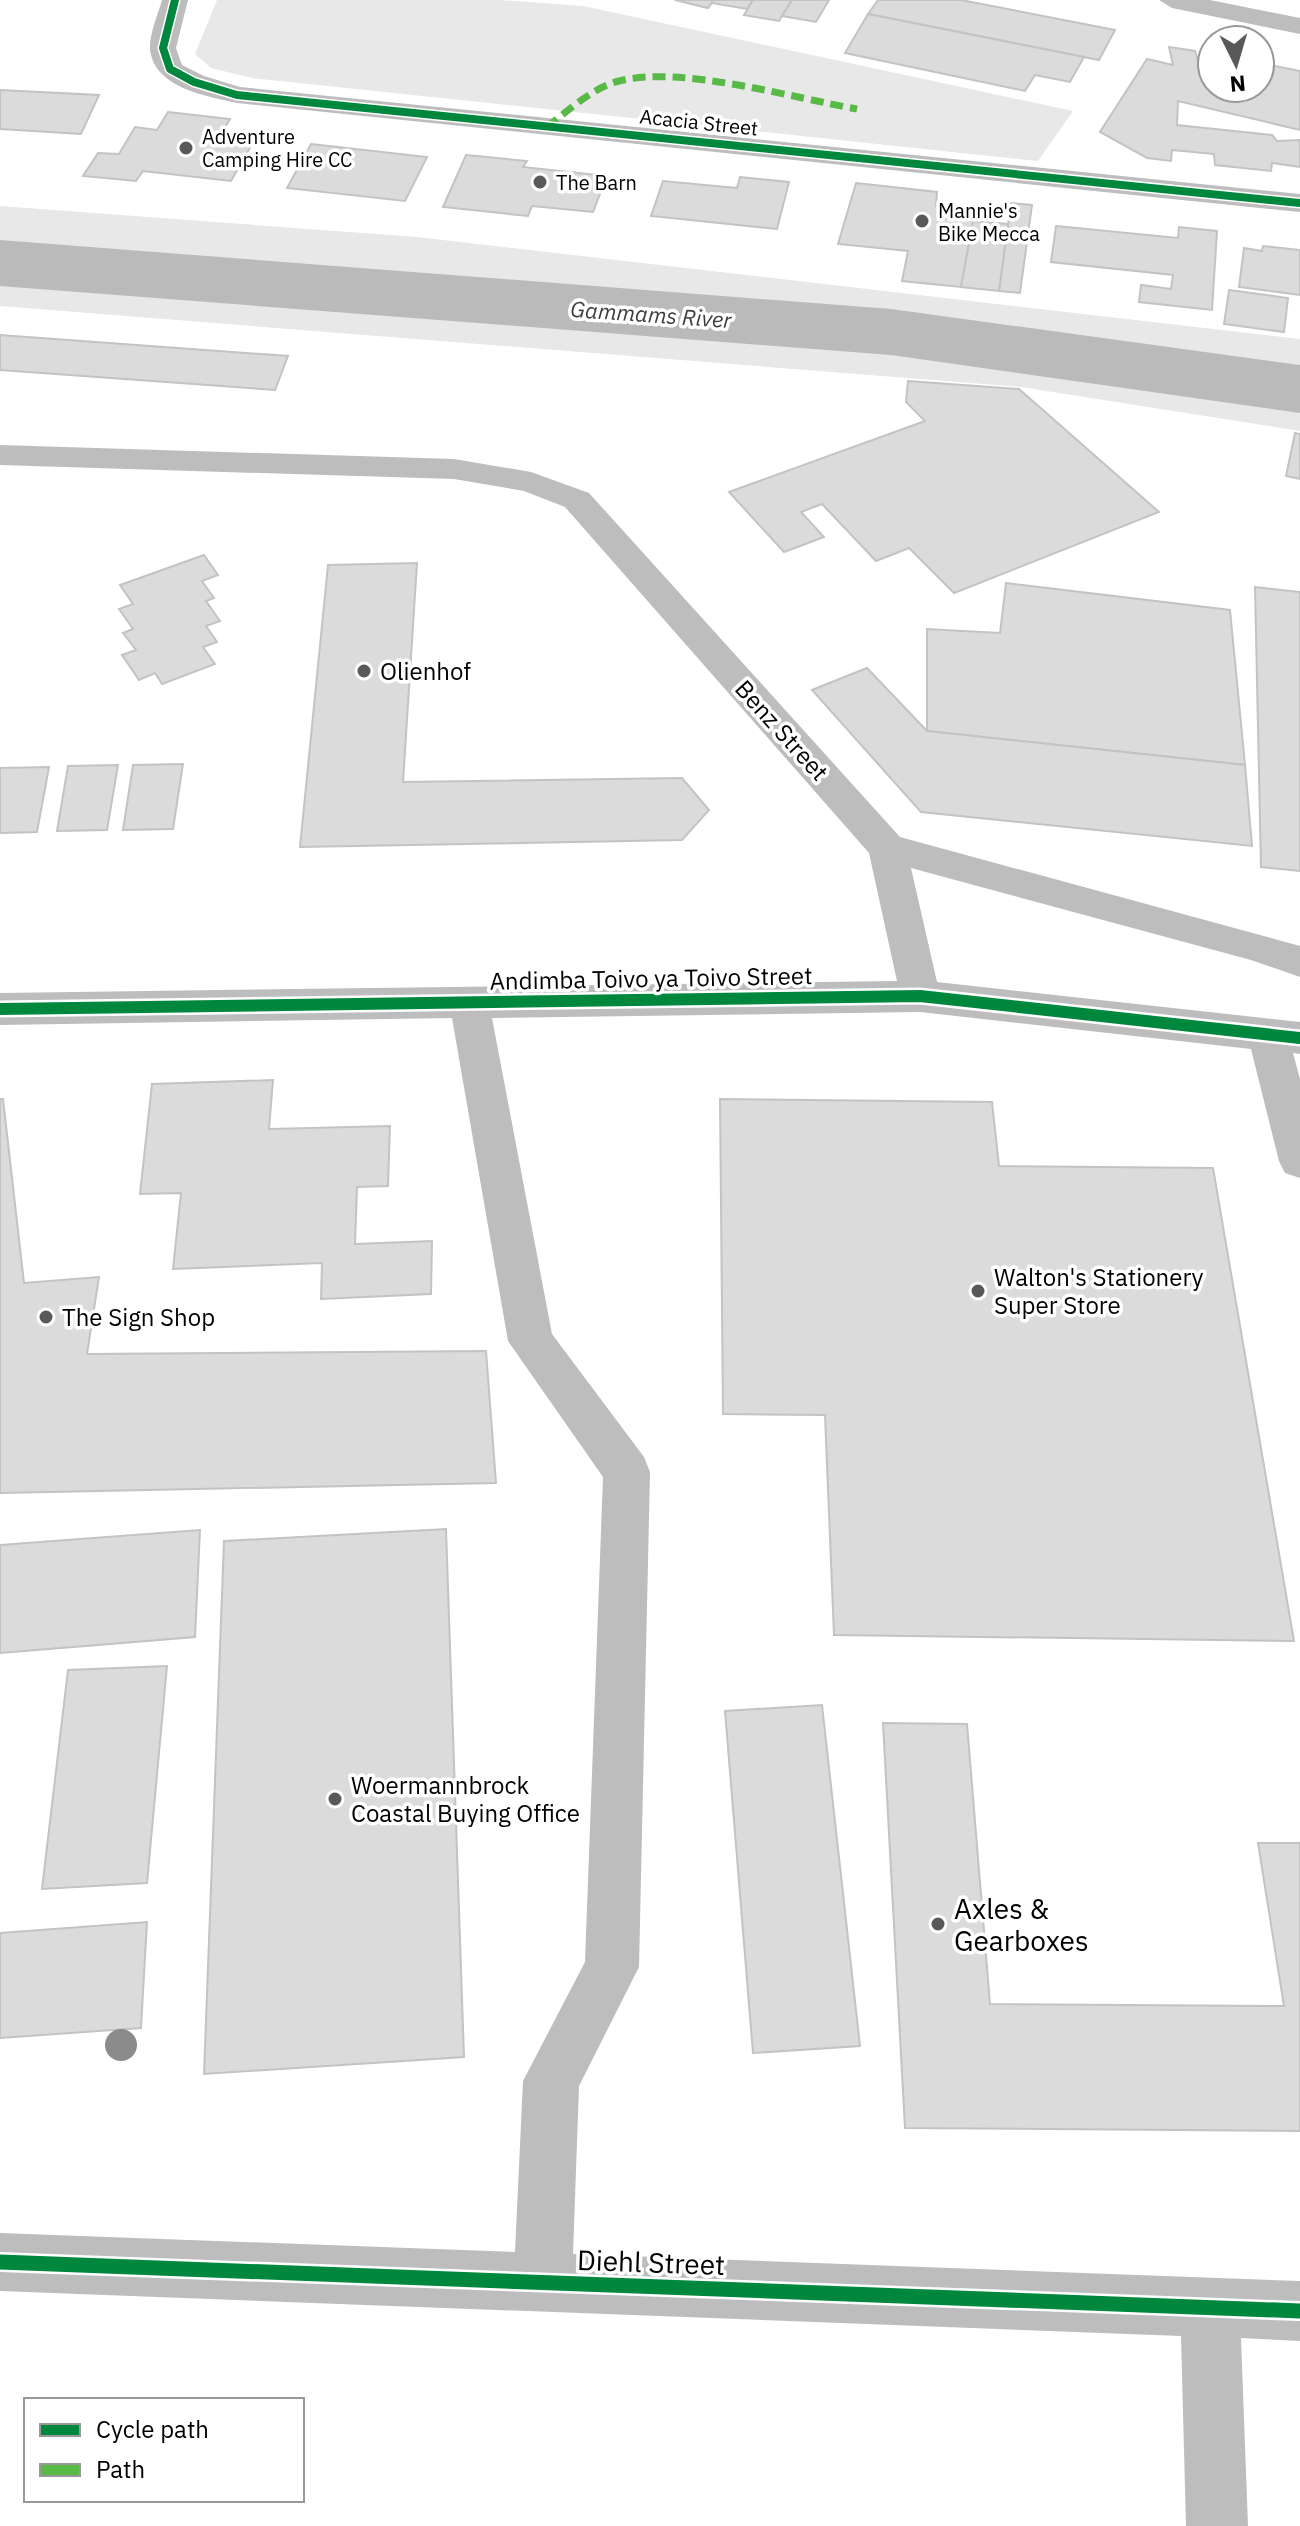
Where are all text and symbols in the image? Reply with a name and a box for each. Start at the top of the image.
north arrow [1196,24,1276,104]
text: N [1229,69,1247,100]
street label: Acacia Street [638,102,760,142]
place label: Adventure Camping Hire CC [202,123,352,173]
marker: Adventure Camping Hire CC [177,139,195,157]
place label: The Barn [556,169,637,196]
marker: The Barn [531,173,549,191]
place label: Mannie's Bike Mecca [938,197,1040,247]
marker: Mannie's Bike Mecca [913,212,931,230]
water label: Gammams River [570,294,733,334]
place label: Olienhof [380,655,471,687]
marker: Olienhof [355,662,373,680]
street label: Benz Street [728,673,836,787]
street label: Andimba Toivo ya Toivo Street [489,959,813,997]
place label: Walton's Stationery Super Store [994,1261,1203,1321]
marker: Walton's Stationery Super Store [969,1282,987,1300]
place label: The Sign Shop [62,1301,215,1333]
marker: The Sign Shop [37,1308,55,1326]
place label: Woermannbrock Coastal Buying Office [351,1769,580,1829]
marker: Woermannbrock Coastal Buying Office [326,1790,344,1808]
place label: Axles & Gearboxes [954,1890,1089,1959]
marker: Axles & Gearboxes [929,1915,947,1933]
street label: Diehl Street [576,2241,726,2283]
legend [24,2398,304,2502]
text: Cycle path [96,2413,209,2445]
text: Path [96,2453,145,2485]

